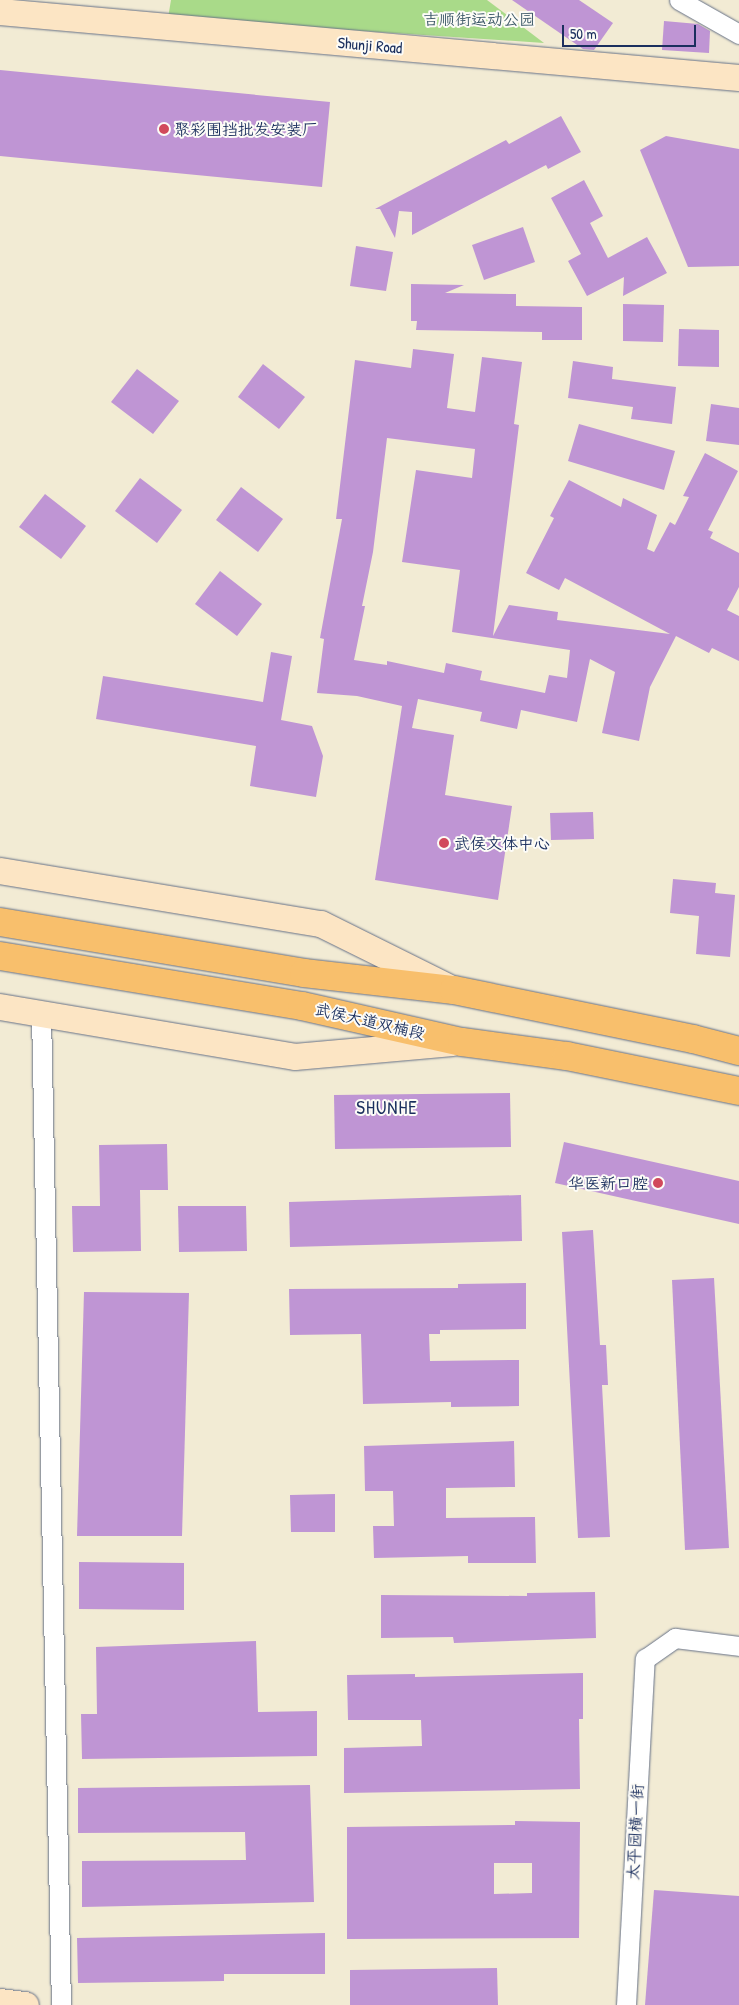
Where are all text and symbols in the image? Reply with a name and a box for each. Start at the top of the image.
park label: 吉顺街运动公园 [423,9,535,29]
scale bar [564,15,698,47]
text: 50 m [570,23,597,44]
street label: Shunji Road [337,33,403,57]
place label: 聚彩围挡批发安装厂 [174,119,318,139]
marker: 聚彩围挡批发安装厂 [158,123,170,135]
place label: 武侯文体中心 [454,833,550,853]
marker: 武侯文体中心 [438,837,450,849]
street label: 武侯大道双楠段 [313,999,427,1043]
district label: SHUNHE [356,1097,418,1119]
place label: 华医新口腔 [568,1173,648,1193]
marker: 华医新口腔 [652,1177,664,1189]
street label: 太平园横一街 [623,1784,647,1880]

